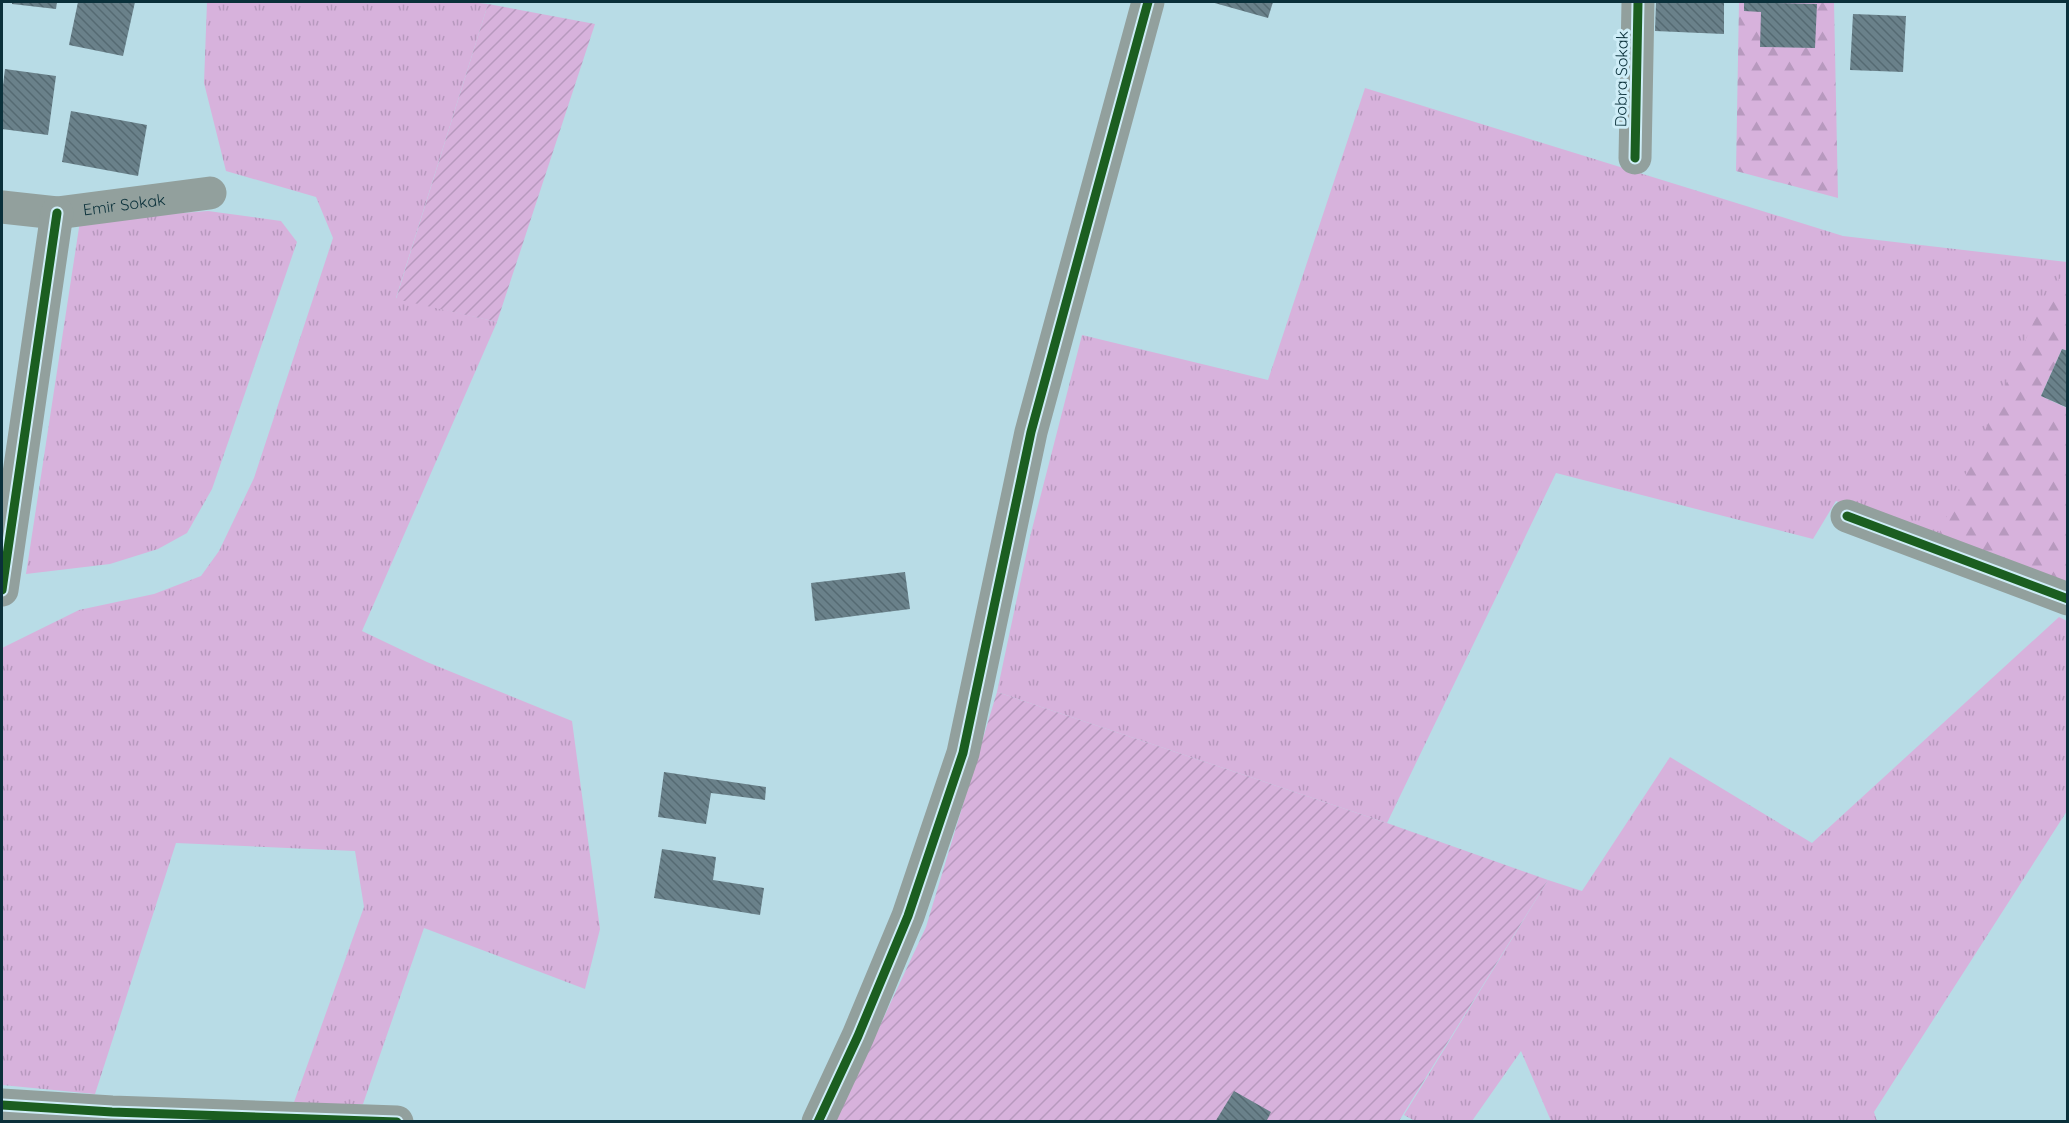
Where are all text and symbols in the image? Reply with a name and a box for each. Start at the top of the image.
street label: Dobra Sokak [1610,31,1632,127]
street label: Emir Sokak [82,189,167,220]

